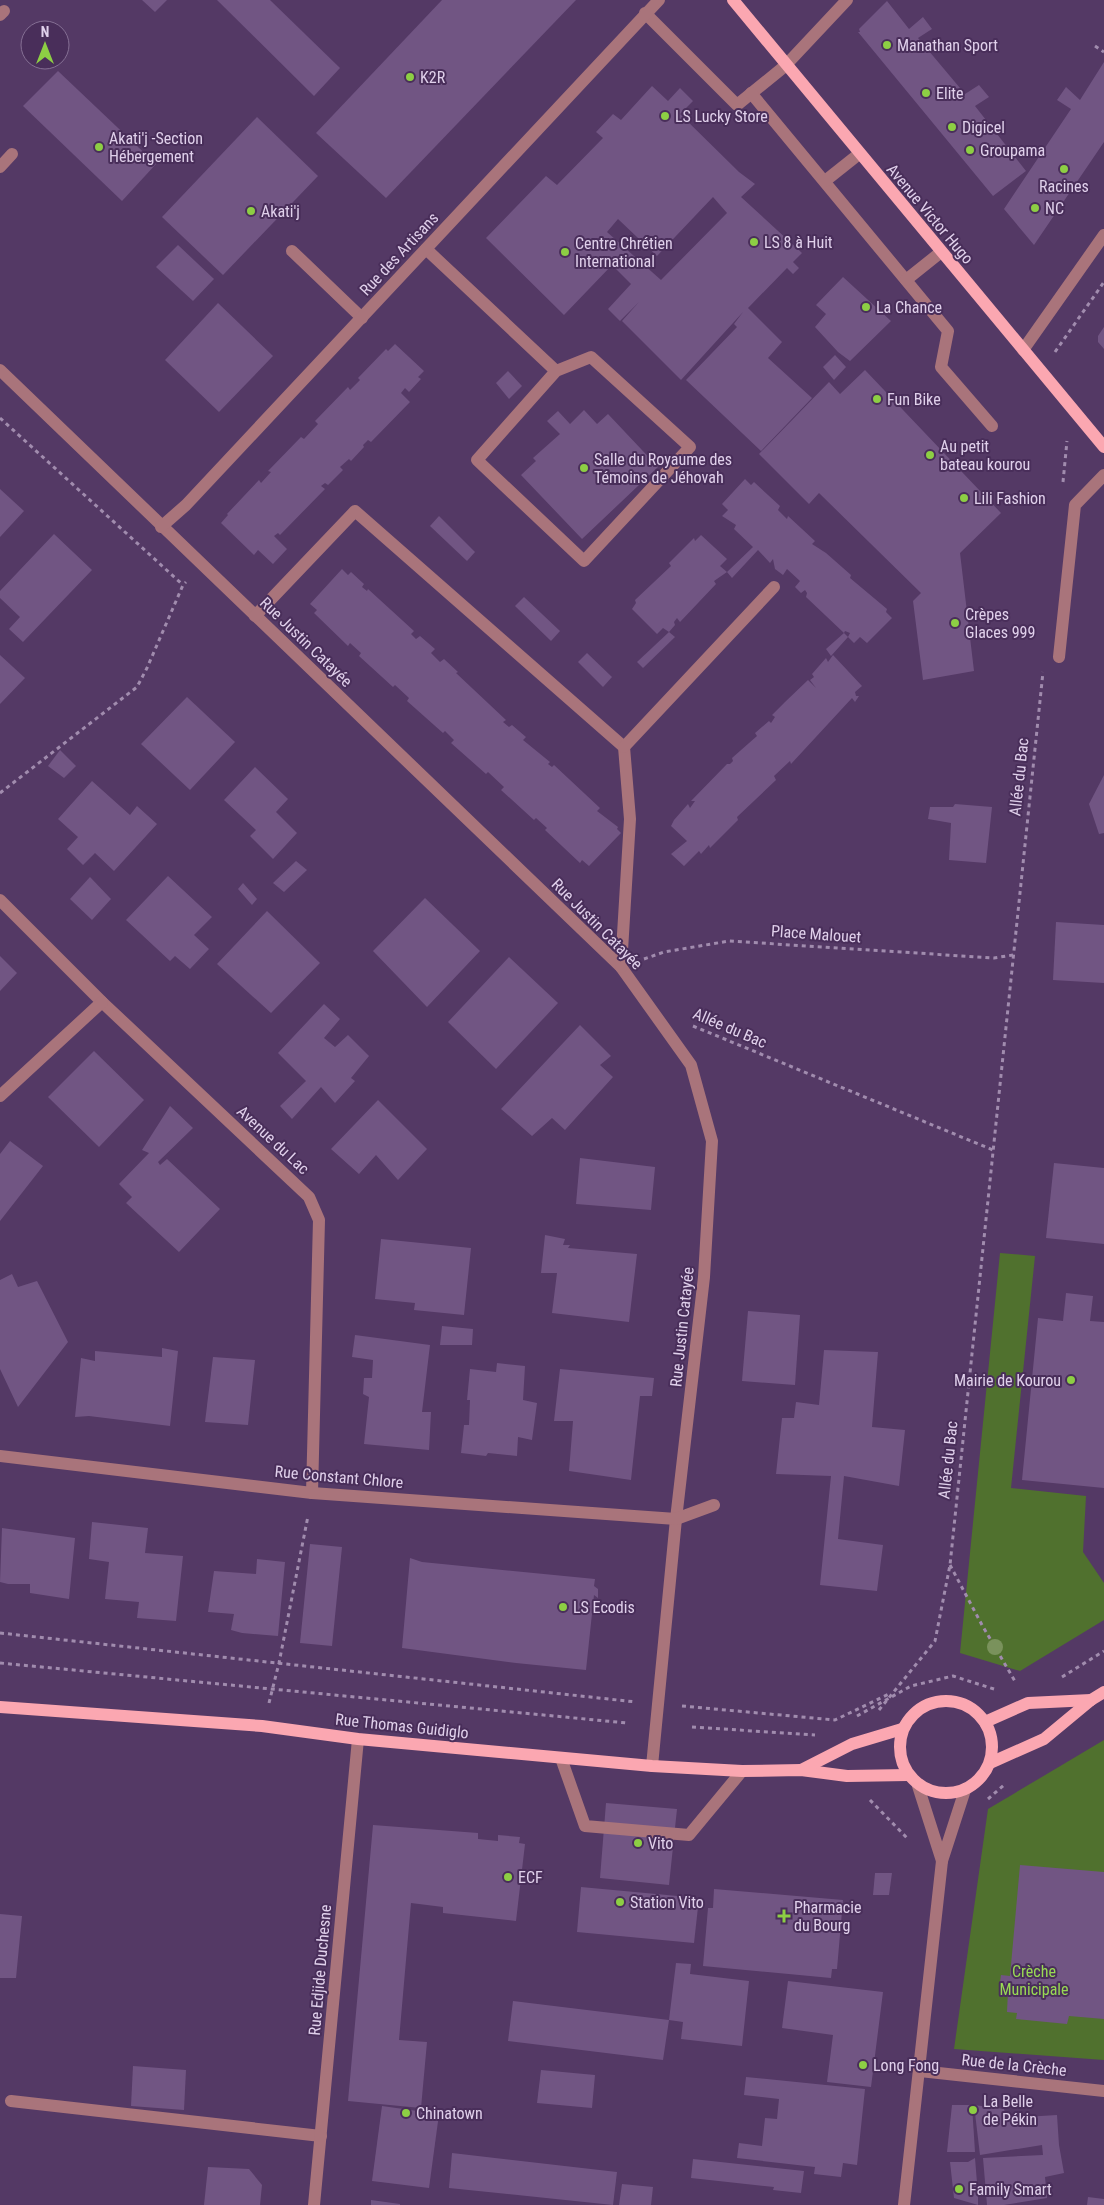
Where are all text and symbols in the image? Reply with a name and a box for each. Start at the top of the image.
north arrow [20,20,70,70]
text: N [41,24,49,40]
place label: Manathan Sport [897,36,998,55]
marker: Manathan Sport [881,39,893,51]
place label: K2R [420,68,446,87]
marker: K2R [404,71,416,83]
place label: Elite [936,84,964,103]
marker: Elite [920,87,932,99]
place label: LS Lucky Store [675,107,768,126]
marker: LS Lucky Store [659,110,671,122]
place label: Digicel [962,118,1005,137]
marker: Digicel [946,121,958,133]
place label: Akati'j -Section Hébergement [109,129,203,166]
marker: Akati'j -Section Hébergement [93,141,105,153]
place label: Groupama [980,141,1045,160]
marker: Groupama [964,144,976,156]
street label: Avenue Victor Hugo [883,160,977,268]
marker: Racines [1058,163,1070,175]
place label: Racines [1039,177,1089,196]
place label: NC [1045,199,1064,218]
place label: Akati'j [261,202,300,221]
marker: NC [1029,202,1041,214]
marker: Akati'j [245,205,257,217]
street label: Rue des Artisans [356,208,442,300]
place label: LS 8 à Huit [764,233,833,252]
place label: Centre Chrétien International [575,234,673,271]
marker: LS 8 à Huit [748,236,760,248]
marker: Centre Chrétien International [559,246,571,258]
place label: La Chance [876,298,942,317]
marker: La Chance [860,301,872,313]
place label: Fun Bike [887,390,941,409]
marker: Fun Bike [871,393,883,405]
place label: Au petit bateau kourou [940,437,1030,474]
marker: Au petit bateau kourou [924,449,936,461]
place label: Salle du Royaume des Témoins de Jéhovah [594,450,732,487]
marker: Salle du Royaume des Témoins de Jéhovah [578,462,590,474]
place label: Lili Fashion [974,489,1046,508]
marker: Lili Fashion [958,492,970,504]
street label: Rue Justin Catayée [256,593,356,691]
place label: Crèpes Glaces 999 [965,605,1035,642]
marker: Crèpes Glaces 999 [949,617,961,629]
street label: Allée du Bac [1005,737,1033,817]
street label: Rue Justin Catayée [548,875,646,973]
street label: Place Malouet [770,921,862,947]
street label: Allée du Bac [690,1004,770,1052]
street label: Avenue du Lac [233,1102,313,1178]
street label: Rue Justin Catayée [666,1266,698,1388]
place label: Mairie de Kourou [954,1371,1061,1390]
marker: Mairie de Kourou [1065,1374,1077,1386]
street label: Allée du Bac [934,1420,962,1500]
street label: Rue Constant Chlore [274,1462,404,1492]
place label: LS Ecodis [573,1598,635,1617]
marker: LS Ecodis [557,1601,569,1613]
street label: Rue Thomas Guidiglo [334,1710,470,1742]
place label: Vito [648,1834,673,1853]
marker: Vito [632,1837,644,1849]
place label: ECF [518,1868,543,1887]
marker: ECF [502,1871,514,1883]
place label: Station Vito [630,1893,704,1912]
marker: Station Vito [614,1896,626,1908]
place label: Pharmacie du Bourg [794,1898,861,1935]
street label: Rue Edjide Duchesne [305,1904,335,2036]
marker: Pharmacie du Bourg [778,1910,790,1922]
park label: Crèche Municipale [999,1962,1069,1999]
street label: Rue de la Crèche [961,2050,1067,2080]
place label: Long Fong [873,2056,939,2075]
marker: Long Fong [857,2059,869,2071]
place label: La Belle de Pékin [983,2092,1037,2129]
place label: Chinatown [416,2104,483,2123]
marker: La Belle de Pékin [967,2104,979,2116]
marker: Chinatown [400,2107,412,2119]
place label: Family Smart [969,2180,1052,2199]
marker: Family Smart [953,2183,965,2195]

